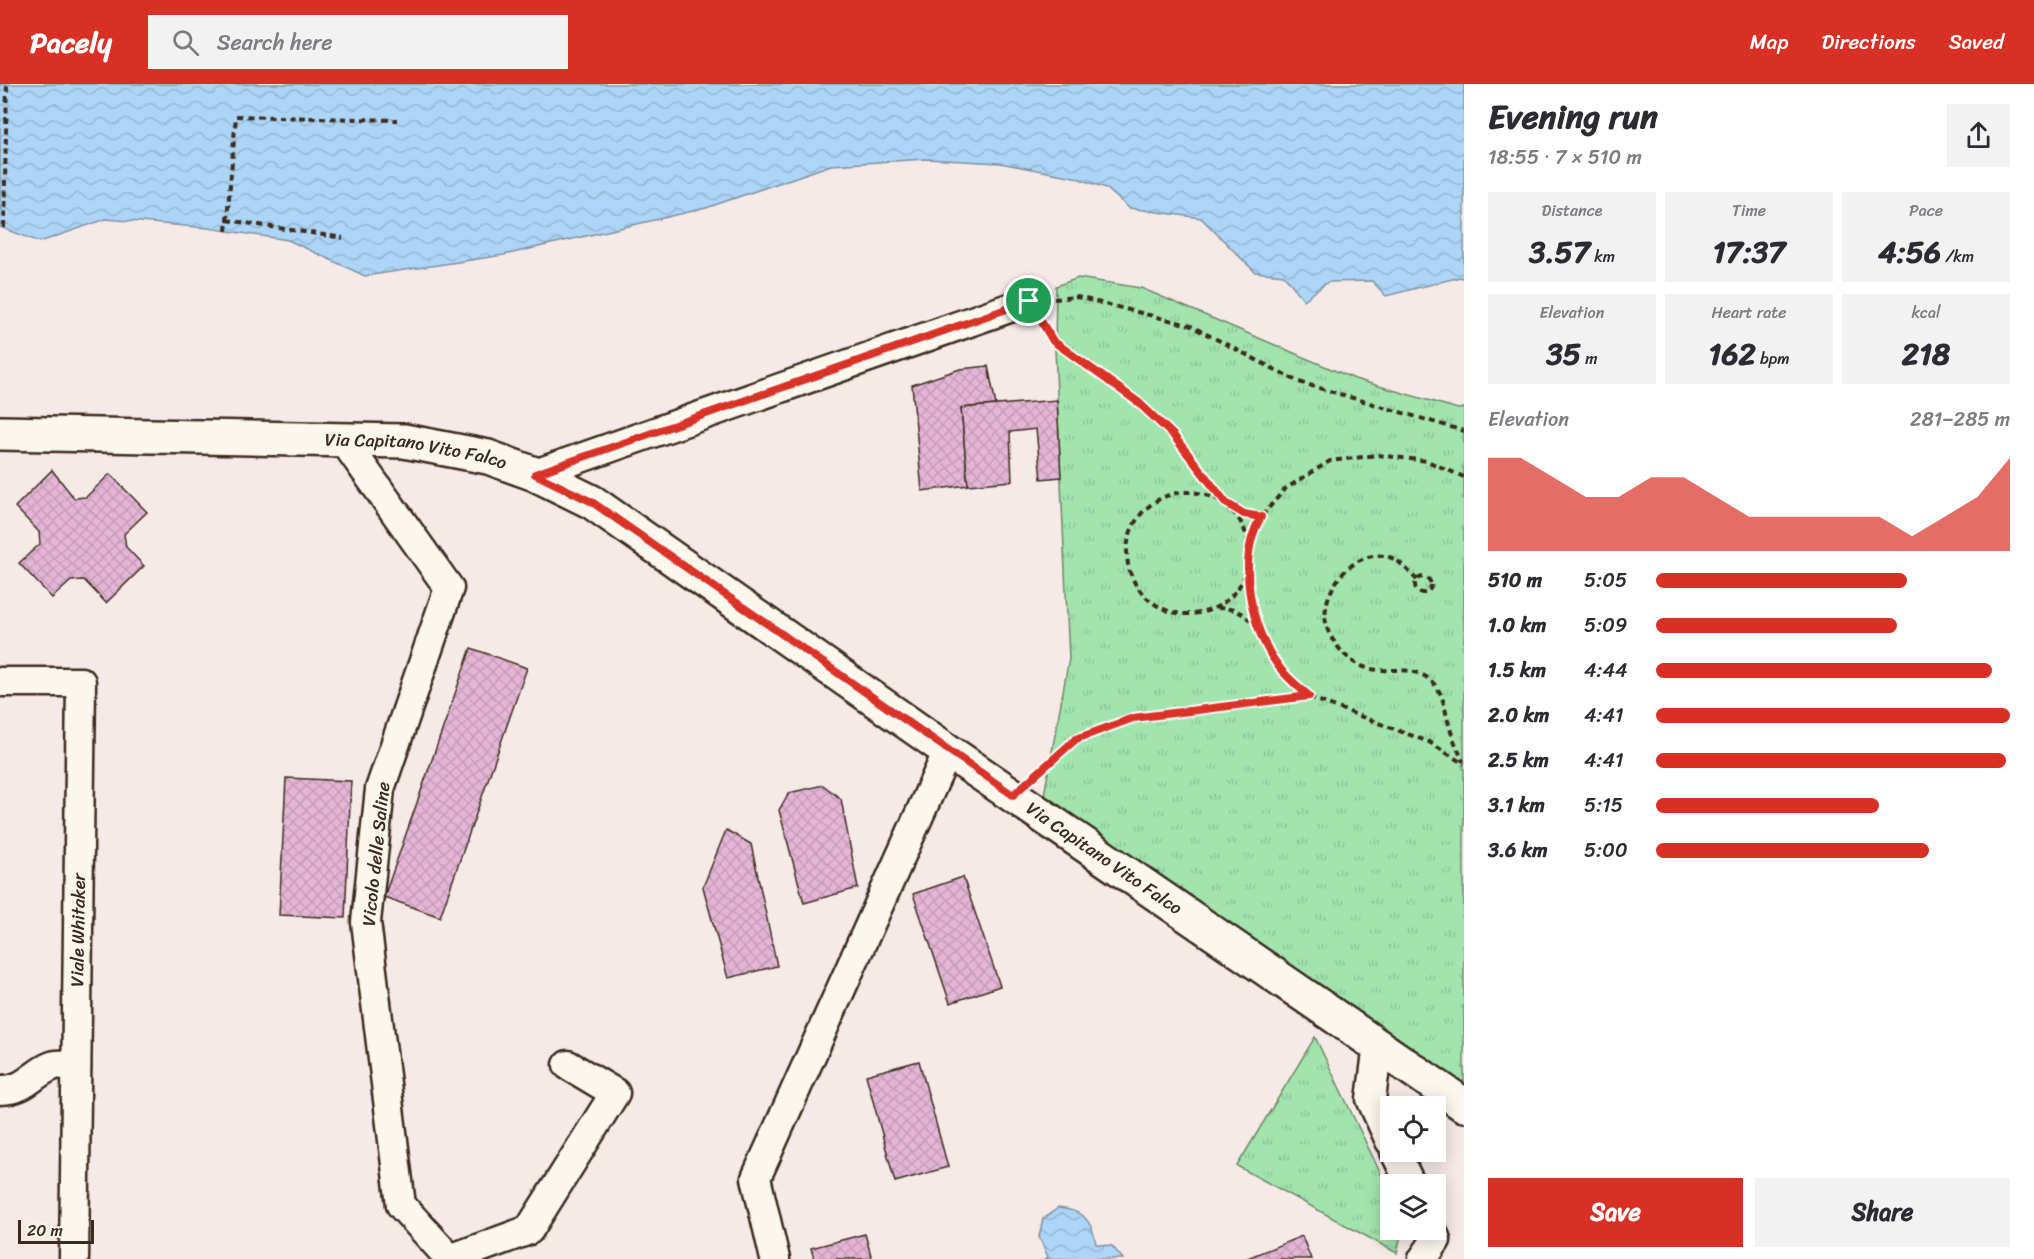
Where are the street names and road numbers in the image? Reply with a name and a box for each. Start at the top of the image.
street label: Via Capitano Vito Falco [325,423,512,479]
street label: Vicolo delle Saline [353,780,399,928]
street label: Via Capitano Vito Falco [1019,793,1189,923]
street label: Viale Whitaker [61,871,95,987]

